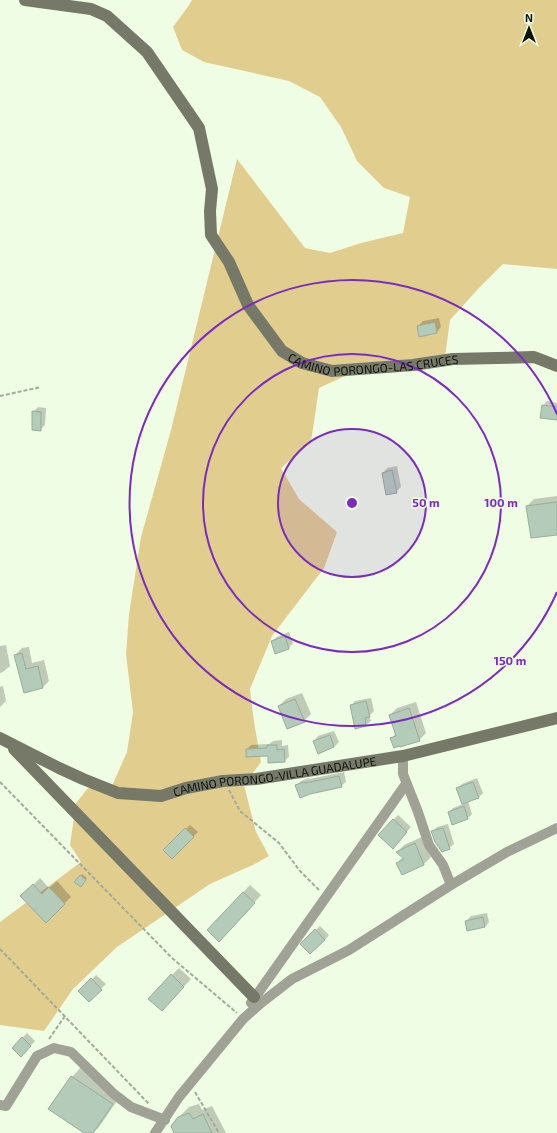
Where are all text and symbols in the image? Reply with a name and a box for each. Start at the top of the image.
north arrow [509,8,549,48]
text: N [525,11,533,24]
street label: CAMINO PORONGO-LAS CRUCES [286,349,459,378]
text: 50 m [412,495,440,509]
text: 100 m [484,495,518,509]
centre of rings [345,496,359,510]
text: 150 m [494,653,526,667]
street label: CAMINO PORONGO-VILLA GUADALUPE [171,753,377,799]

